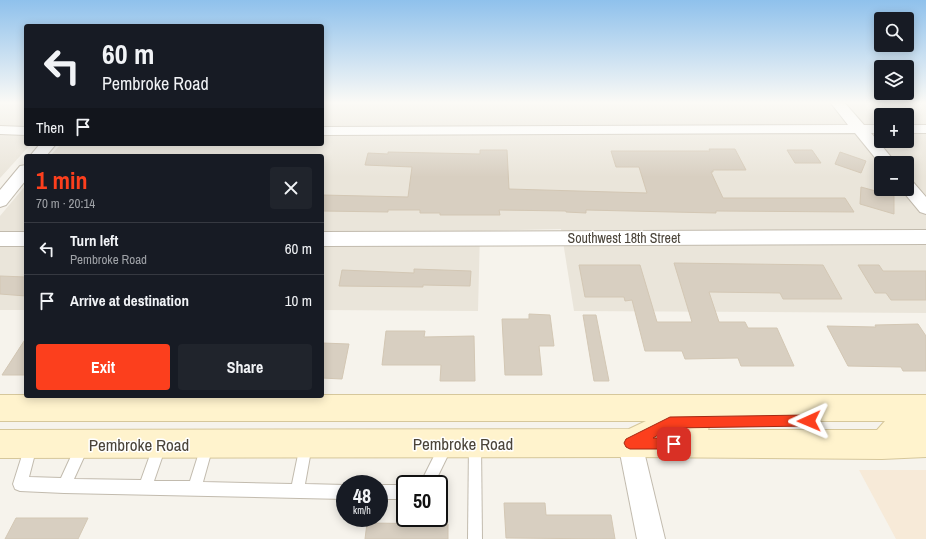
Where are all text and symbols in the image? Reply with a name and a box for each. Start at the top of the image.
map controls [874,12,914,196]
button: search [874,12,914,52]
text: 60 m [102,35,154,73]
icon: left [36,40,88,92]
button: layers [874,60,914,100]
text: Pembroke Road [102,71,209,96]
button: + [874,108,914,148]
icon: arrive [72,116,94,138]
text: Then [36,117,64,138]
button: − [874,156,914,196]
text: 1 min [36,164,87,196]
button: close [270,167,312,209]
text: 70 m · 20:14 [36,195,95,212]
street label: Southwest 18th Street [568,229,680,247]
text: Turn left [70,230,118,251]
icon: left [36,238,58,260]
text: 60 m [285,238,312,259]
text: Pembroke Road [70,251,147,268]
icon: arrive [36,290,58,312]
text: Arrive at destination [70,290,189,311]
text: 10 m [285,290,312,311]
button: Exit [36,344,170,390]
button: Share [178,344,312,390]
position arrow [788,400,830,442]
pin [657,427,691,461]
street label: Pembroke Road [413,432,513,455]
street label: Pembroke Road [89,433,189,456]
icon: arrive [663,433,685,455]
speed limit sign: 50 [396,475,448,527]
text: 48 [353,482,371,509]
text: km/h [353,504,371,517]

